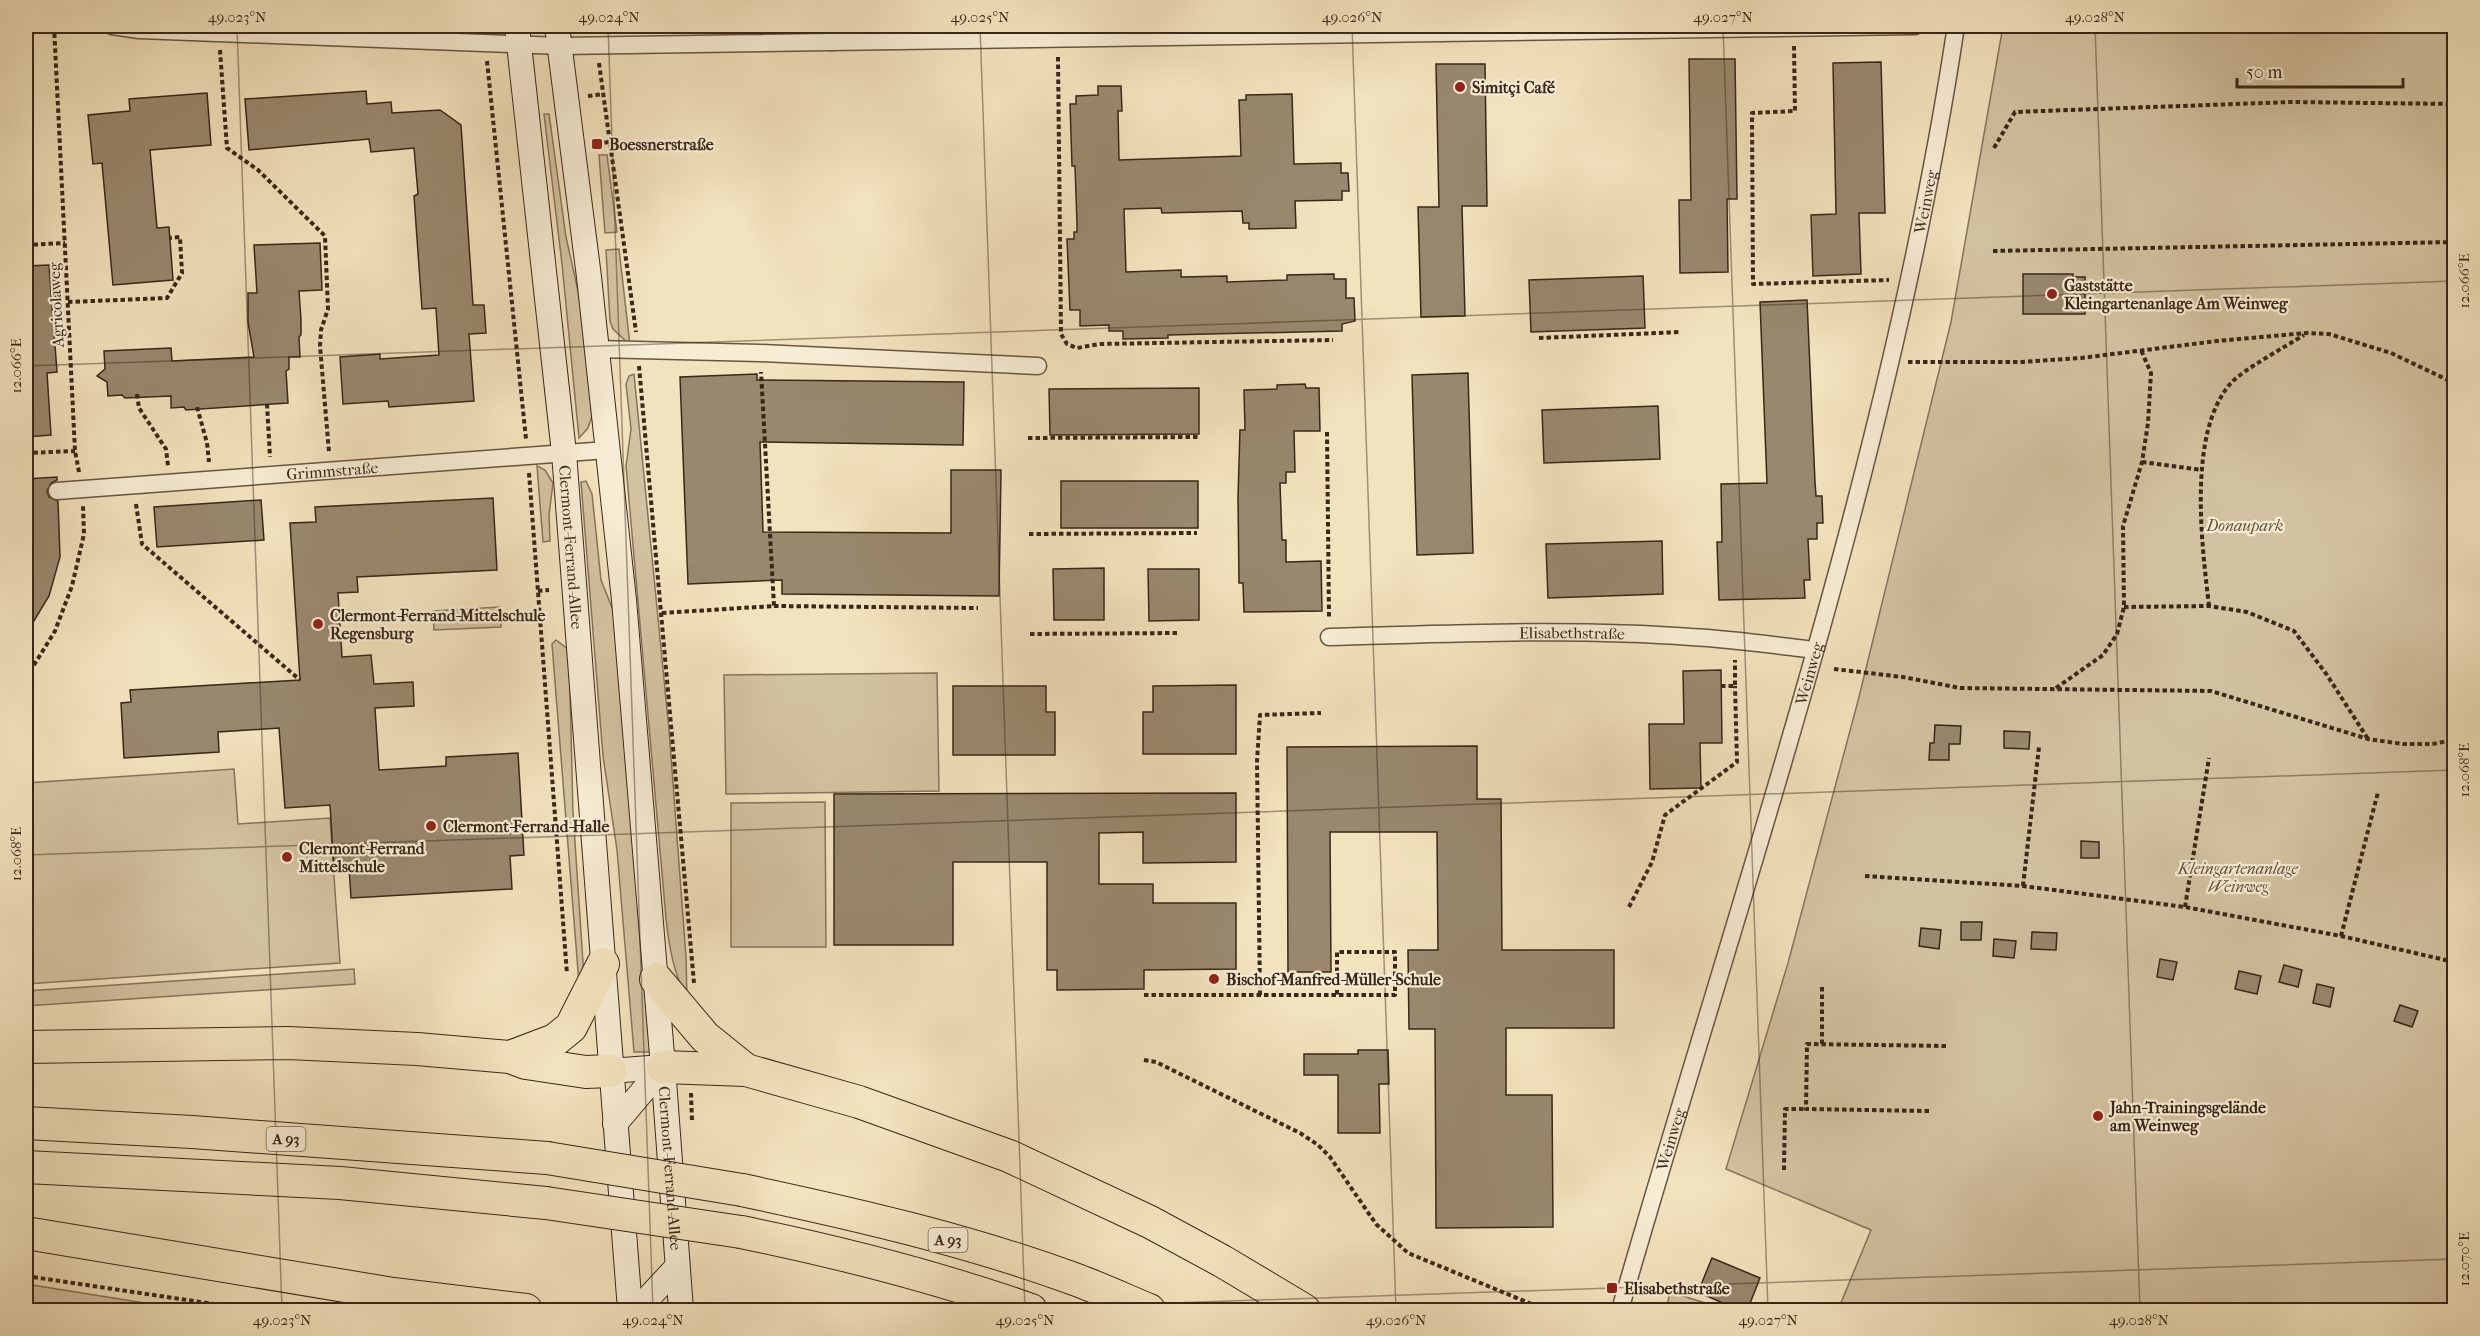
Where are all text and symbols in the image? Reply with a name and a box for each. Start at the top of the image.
text: 49.023°N [208,8,267,26]
text: 49.024°N [578,8,640,26]
text: 49.025°N [951,8,1010,26]
text: 49.026°N [1322,8,1383,26]
text: 49.027°N [1693,8,1753,26]
text: 49.028°N [2065,8,2126,26]
scale bar [2237,51,2404,89]
text: 50 m [2246,62,2283,83]
place label: Simitçi Café [1472,78,1555,98]
marker: Simitçi Café [1453,80,1467,94]
place label: Boessnerstraße [609,135,714,154]
marker: Boessnerstraße [590,137,604,151]
street label: Weinweg [1909,168,1941,236]
text: 12.066°E [2455,253,2473,309]
street label: Agricolaweg [44,262,68,349]
place label: Gaststätte Kleingartenanlage Am Weinweg [2064,276,2288,314]
marker: Gaststätte Kleingartenanlage Am Weinweg [2045,287,2059,301]
text: 12.066°E [7,338,25,394]
street label: Grimmstraße [286,458,379,483]
street label: Clermont-Ferrand-Allee [555,464,587,630]
park label: Donaupark [2206,516,2283,535]
place label: Clermont-Ferrand-Mittelschule Regensburg [330,606,546,644]
marker: Clermont-Ferrand-Mittelschule Regensburg [311,617,325,631]
street label: Elisabethstraße [1519,623,1625,643]
street label: Weinweg [1791,639,1827,708]
text: 12.068°E [2455,743,2473,797]
place label: Clermont-Ferrand-Halle [443,817,609,836]
marker: Clermont-Ferrand-Halle [424,819,438,833]
text: 12.068°E [7,827,25,881]
place label: Clermont-Ferrand Mittelschule [298,839,426,876]
marker: Clermont-Ferrand Mittelschule [280,850,294,864]
park label: Kleingartenanlage Weinweg [2177,859,2298,896]
place label: Bischof-Manfred-Müller-Schule [1226,970,1441,989]
marker: Bischof-Manfred-Müller-Schule [1207,972,1221,986]
street label: Clermont-Ferrand-Allee [655,1085,686,1251]
place label: Jahn-Trainingsgelände am Weinweg [2108,1098,2266,1136]
street label: Weinweg [1652,1105,1689,1174]
marker: Jahn-Trainingsgelände am Weinweg [2091,1109,2105,1123]
road number: A 93 [266,1127,306,1151]
road number: A 93 [928,1228,968,1252]
text: 12.070°E [2455,1232,2473,1286]
place label: Elisabethstraße [1624,1279,1730,1298]
marker: Elisabethstraße [1605,1281,1619,1295]
text: 49.023°N [253,1311,312,1329]
text: 49.024°N [622,1311,684,1329]
text: 49.025°N [996,1311,1055,1329]
text: 49.026°N [1366,1311,1427,1329]
text: 49.027°N [1738,1311,1798,1329]
text: 49.028°N [2109,1311,2170,1329]

